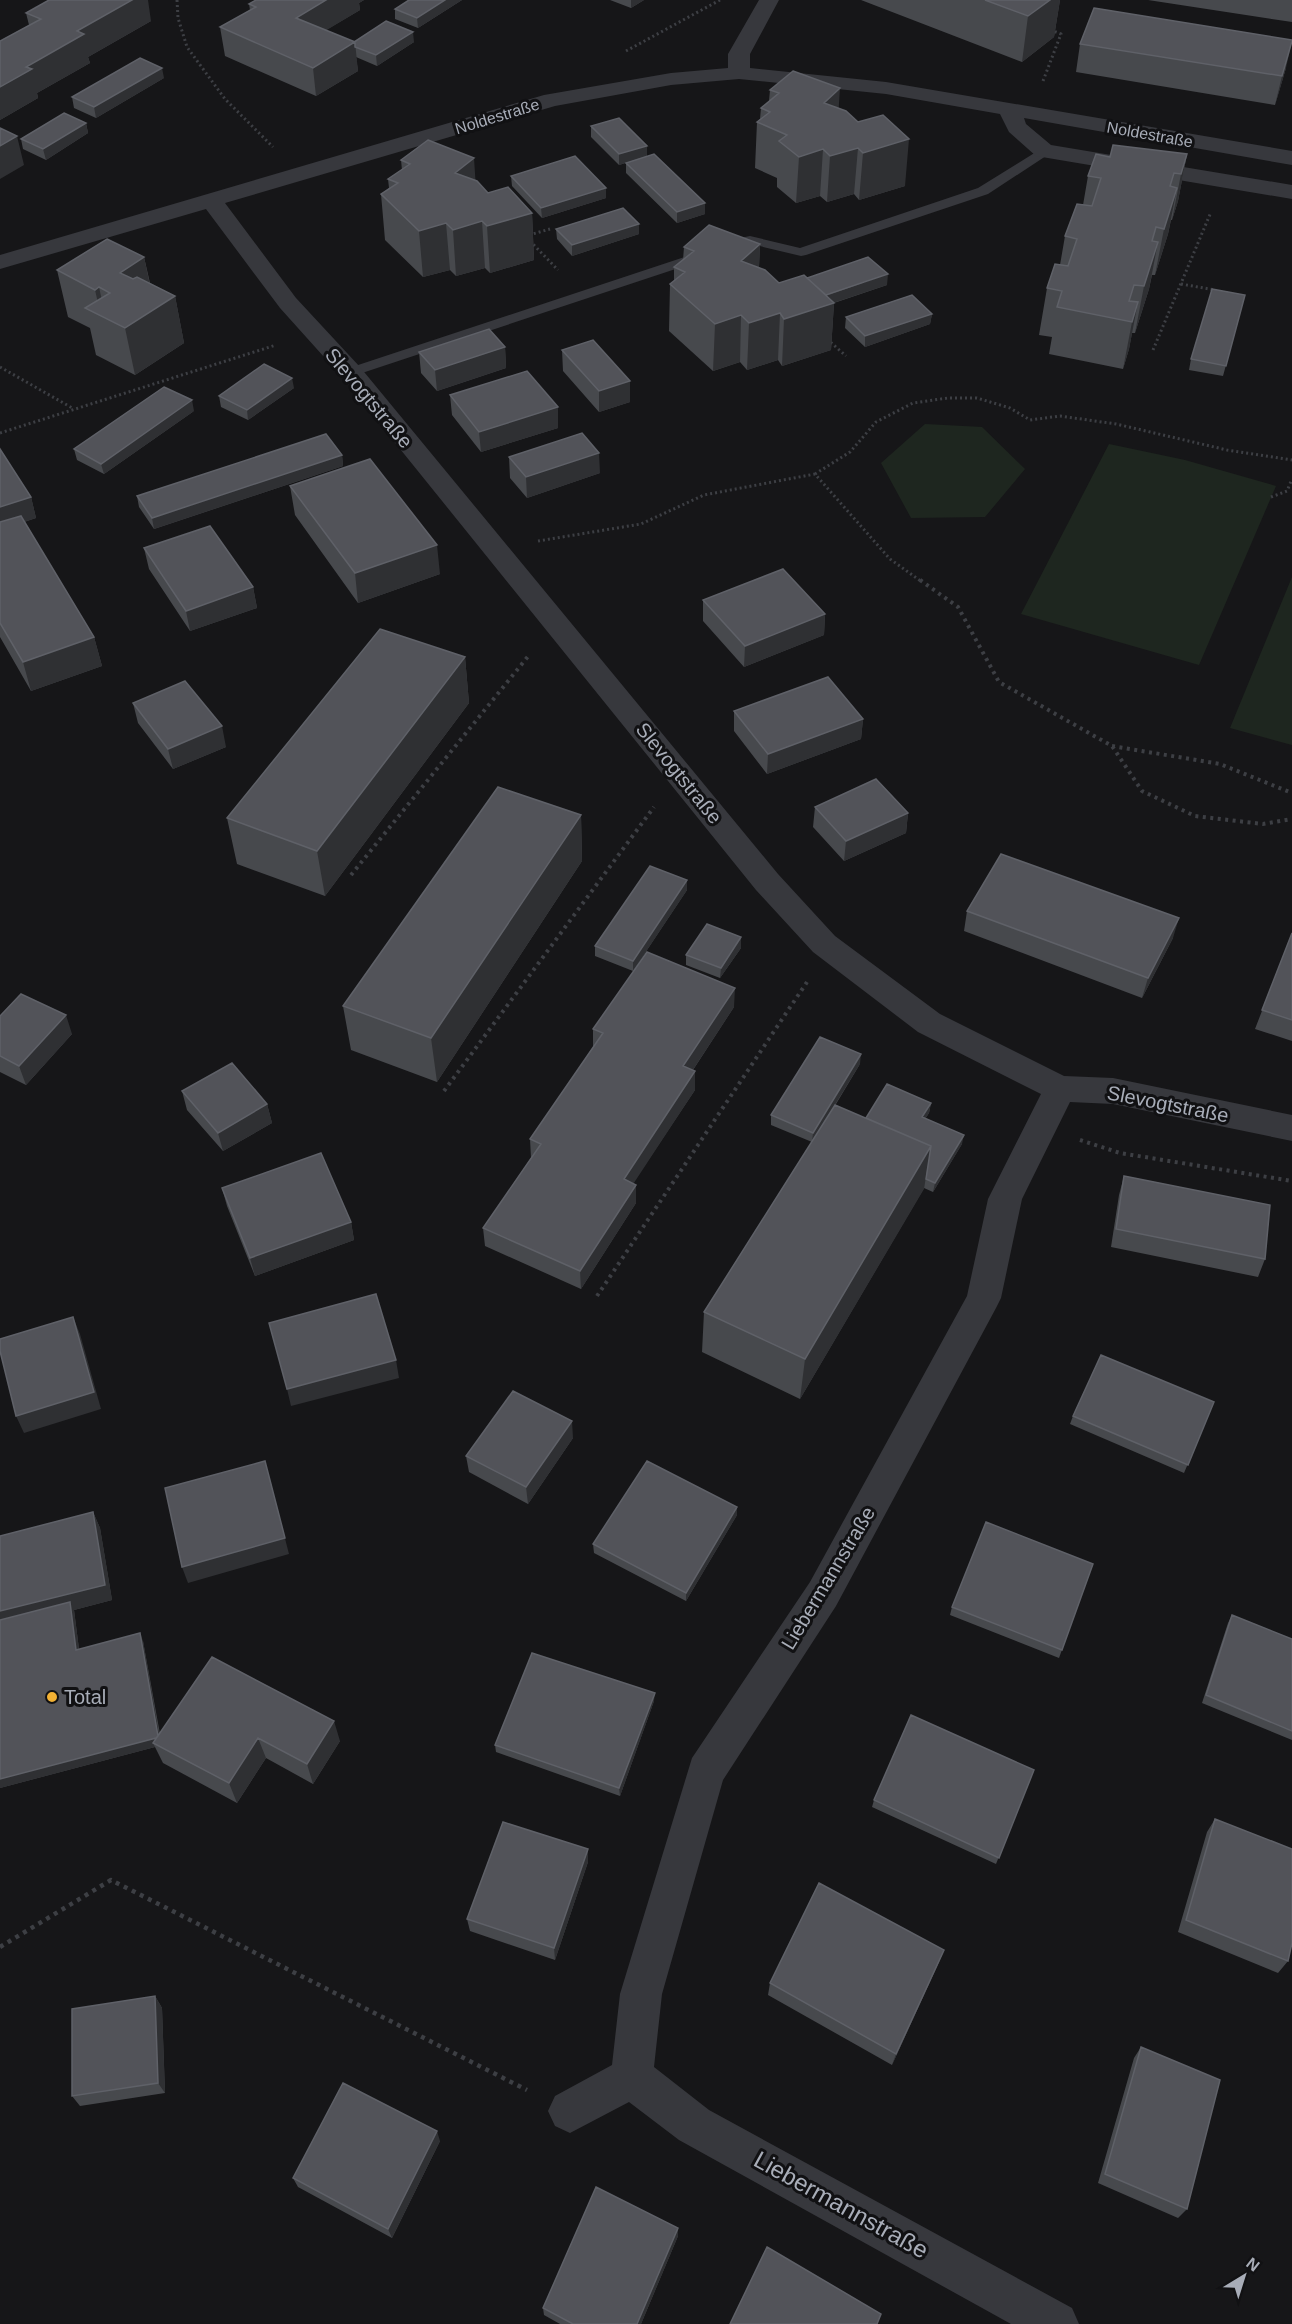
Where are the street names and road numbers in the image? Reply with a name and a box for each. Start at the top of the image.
street label: Noldestraße [453,96,541,137]
street label: Noldestraße [1106,119,1194,150]
street label: Slevogtstraße [321,344,417,452]
street label: Slevogtstraße [632,718,726,828]
street label: Slevogtstraße [1105,1081,1231,1127]
street label: Liebermannstraße [777,1503,879,1653]
street label: Liebermannstraße [750,2146,933,2264]

